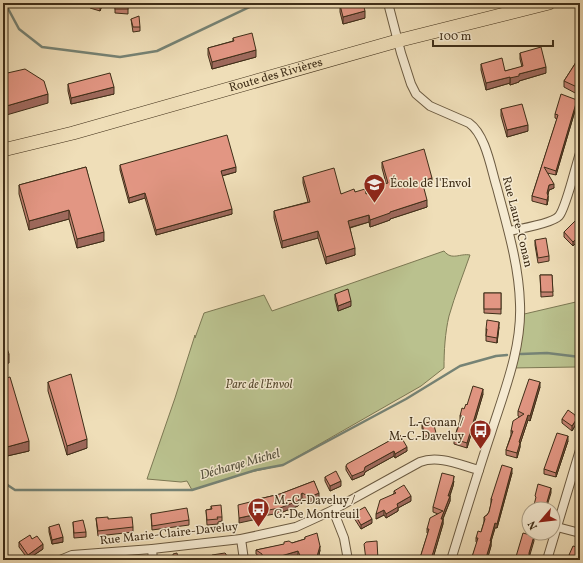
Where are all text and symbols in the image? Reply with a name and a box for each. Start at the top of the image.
scale bar [433,22,553,48]
text: 100 m [439,29,472,45]
street label: Route des Rivières [227,54,325,96]
school or university icon: École de l'Envol [362,171,388,204]
place label: École de l'Envol [390,175,472,192]
street label: Rue Laure-Conan [498,175,536,269]
park label: Parc de l'Envol [225,377,293,393]
place label: L.-Conan / M.-C.-Daveluy [389,415,465,445]
bus stop icon: L.-Conan / M.-C.-Daveluy [467,417,493,450]
water label: Décharge Michel [198,445,283,485]
place label: M.-C.-Daveluy / G.-De Montreuil [274,493,360,523]
bus stop icon: M.-C.-Daveluy / G.-De Montreuil [246,495,272,528]
north arrow [521,501,561,541]
text: N [525,518,542,532]
street label: Rue Marie-Claire-Daveluy [99,519,239,549]

